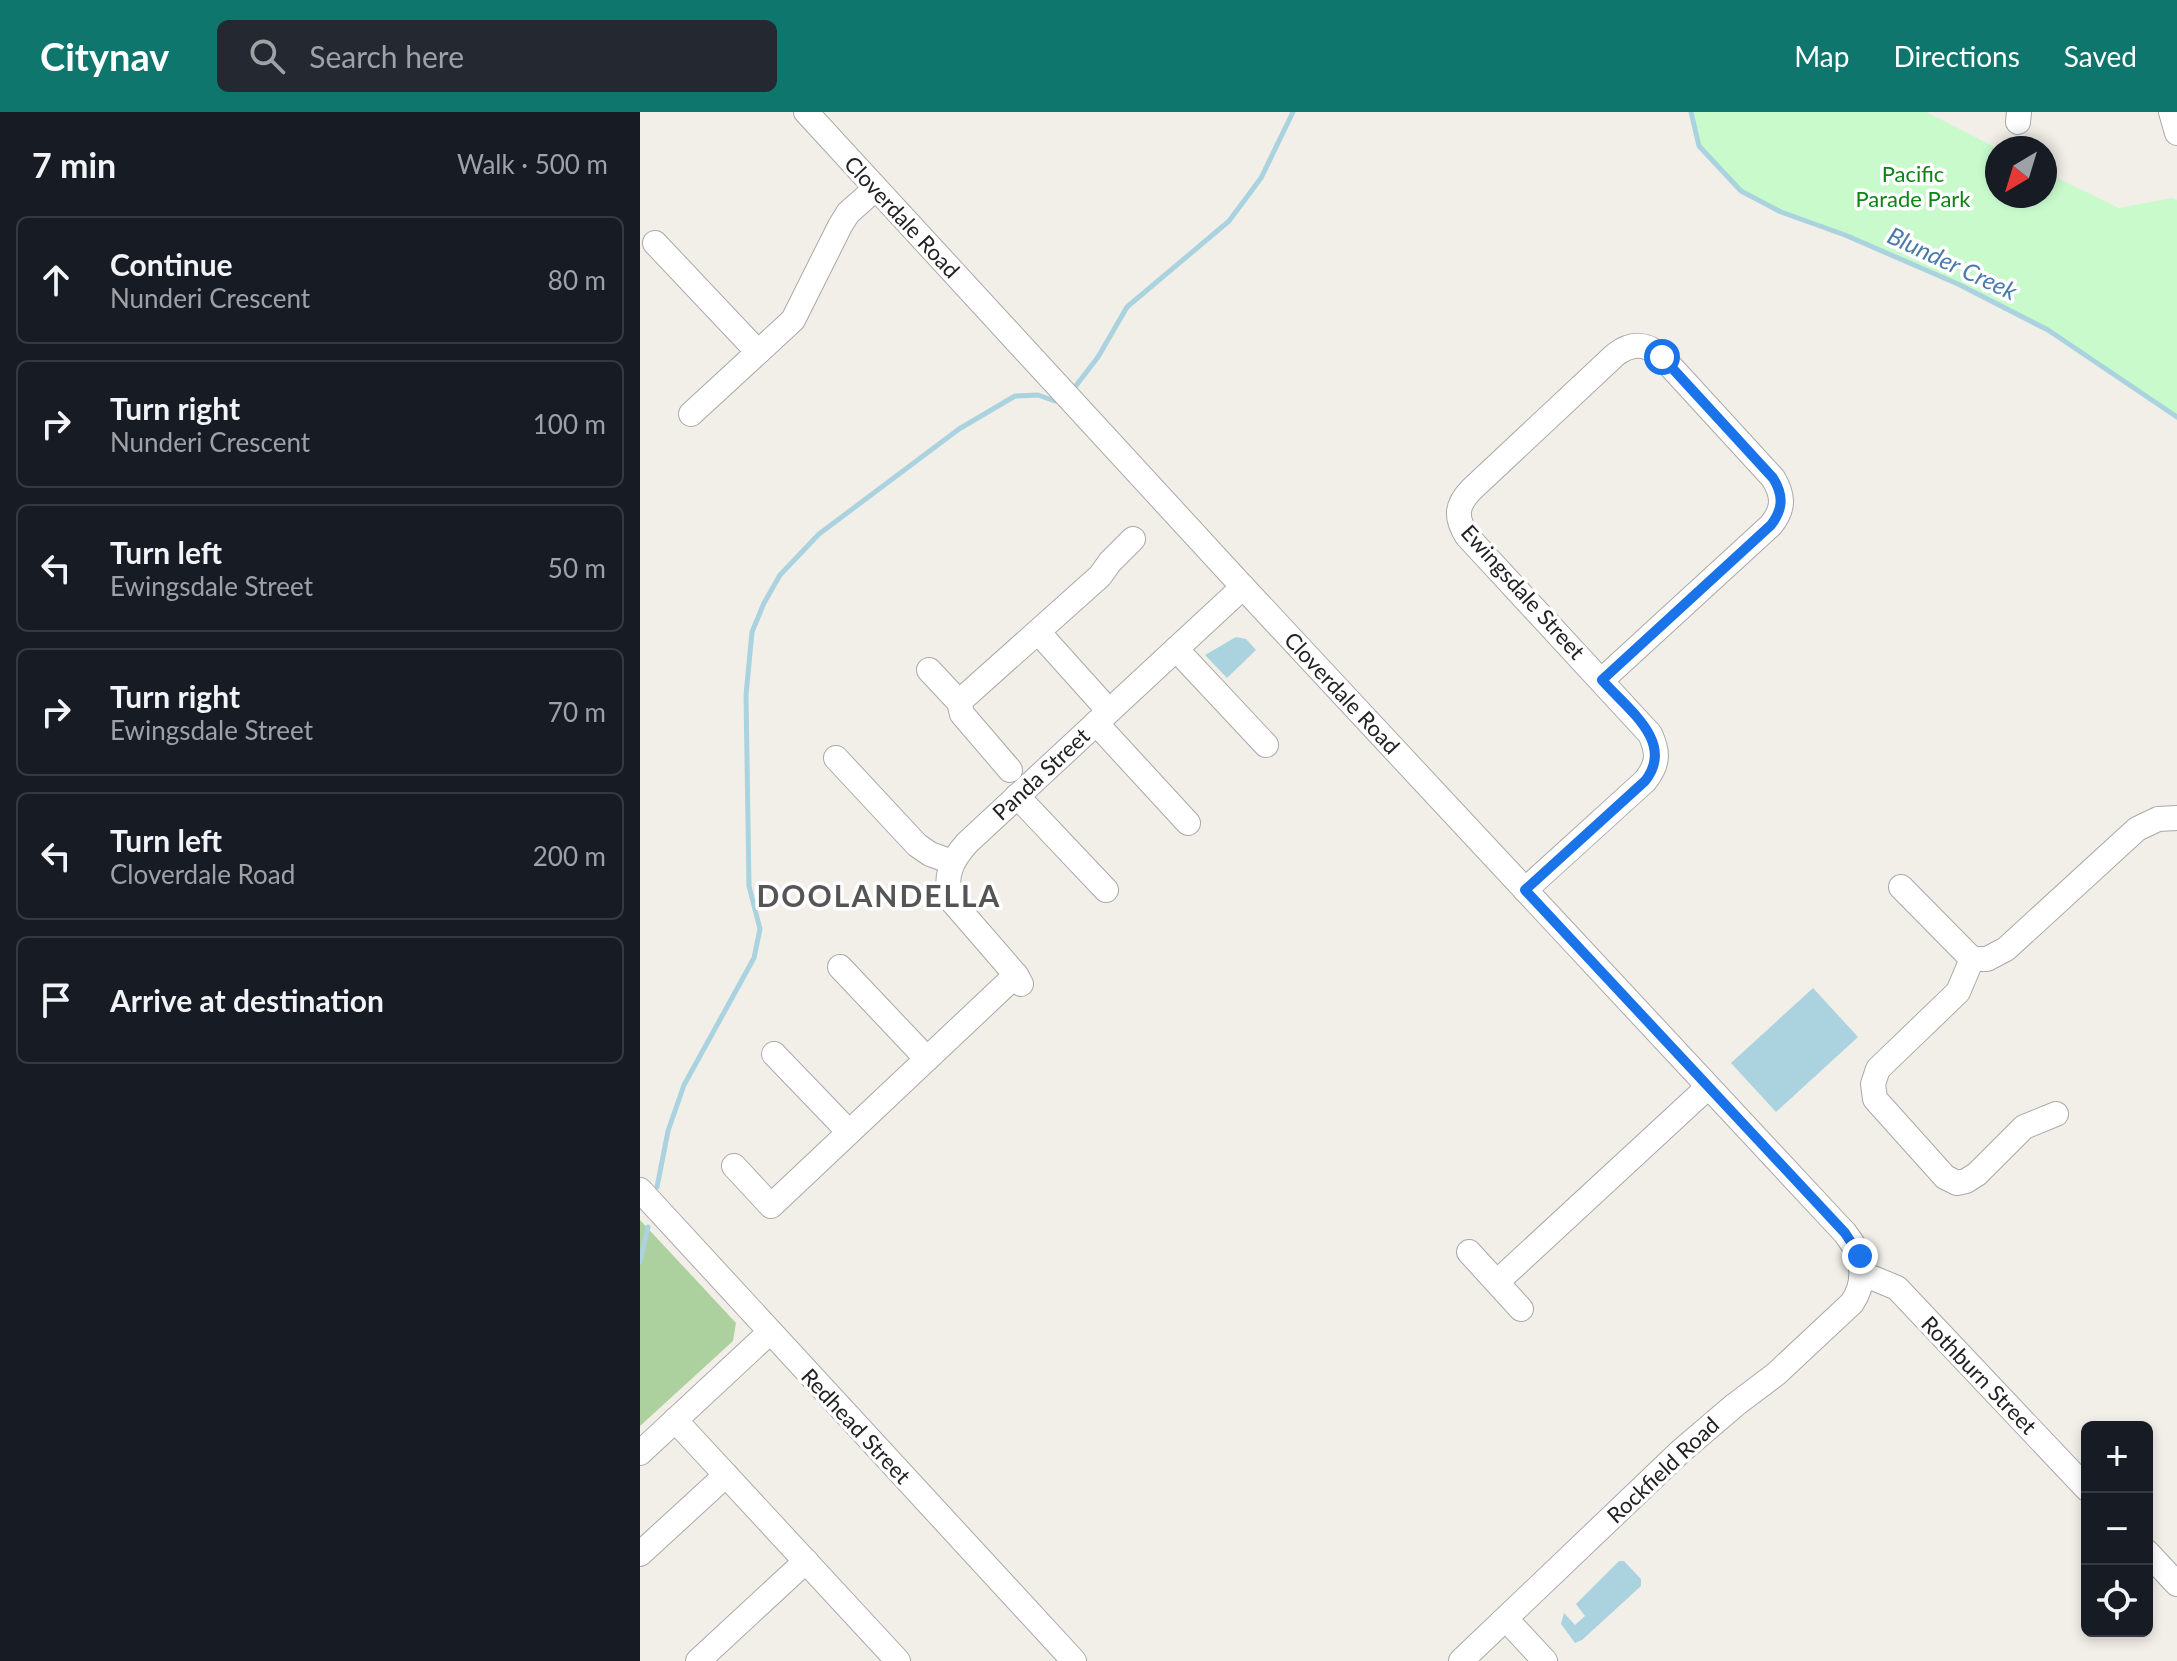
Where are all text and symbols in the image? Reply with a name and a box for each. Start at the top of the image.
search box [217,20,777,92]
text: Citynav [40,33,169,79]
icon: search [245,34,289,78]
text: Search here [309,38,464,74]
text: Map [1794,39,1849,73]
text: Directions [1893,39,2020,73]
text: Saved [2064,39,2137,73]
north arrow [1985,136,2057,208]
text: 7 min [32,144,116,185]
text: Walk · 500 m [457,148,608,180]
street label: Cloverdale Road [839,150,966,283]
park label: Pacific Parade Park [1855,160,1971,212]
water label: Blunder Creek [1883,220,2023,306]
text: Continue [110,246,233,282]
icon: ahead [34,258,78,302]
text: 80 m [548,264,606,296]
text: Nunderi Crescent [110,282,310,314]
route start [1644,339,1680,375]
text: Turn right [110,390,240,426]
icon: right [34,402,78,446]
text: 100 m [533,408,606,440]
text: Nunderi Crescent [110,426,310,458]
street label: Ewingsdale Street [1456,519,1591,665]
text: Turn left [110,534,222,570]
icon: left [34,546,78,590]
text: 50 m [548,552,606,584]
text: Ewingsdale Street [110,570,313,602]
street label: Cloverdale Road [1279,626,1406,759]
text: Turn right [110,678,240,714]
icon: right [34,690,78,734]
text: 70 m [548,696,606,728]
text: Ewingsdale Street [110,714,313,746]
street label: Panda Street [987,722,1095,825]
text: Turn left [110,822,222,858]
icon: left [34,834,78,878]
text: 200 m [533,840,606,872]
text: Cloverdale Road [110,858,295,890]
district label: DOOLANDELLA [757,877,1001,913]
icon: arrive [34,978,78,1022]
text: Arrive at destination [110,982,384,1018]
route end [1842,1238,1878,1274]
street label: Rothburn Street [1916,1310,2043,1439]
street label: Redhead Street [796,1362,917,1489]
street label: Rockfield Road [1601,1411,1724,1528]
map controls [2081,1421,2153,1637]
button: + [2081,1421,2153,1493]
button: − [2081,1493,2153,1565]
button: locate [2081,1565,2153,1637]

